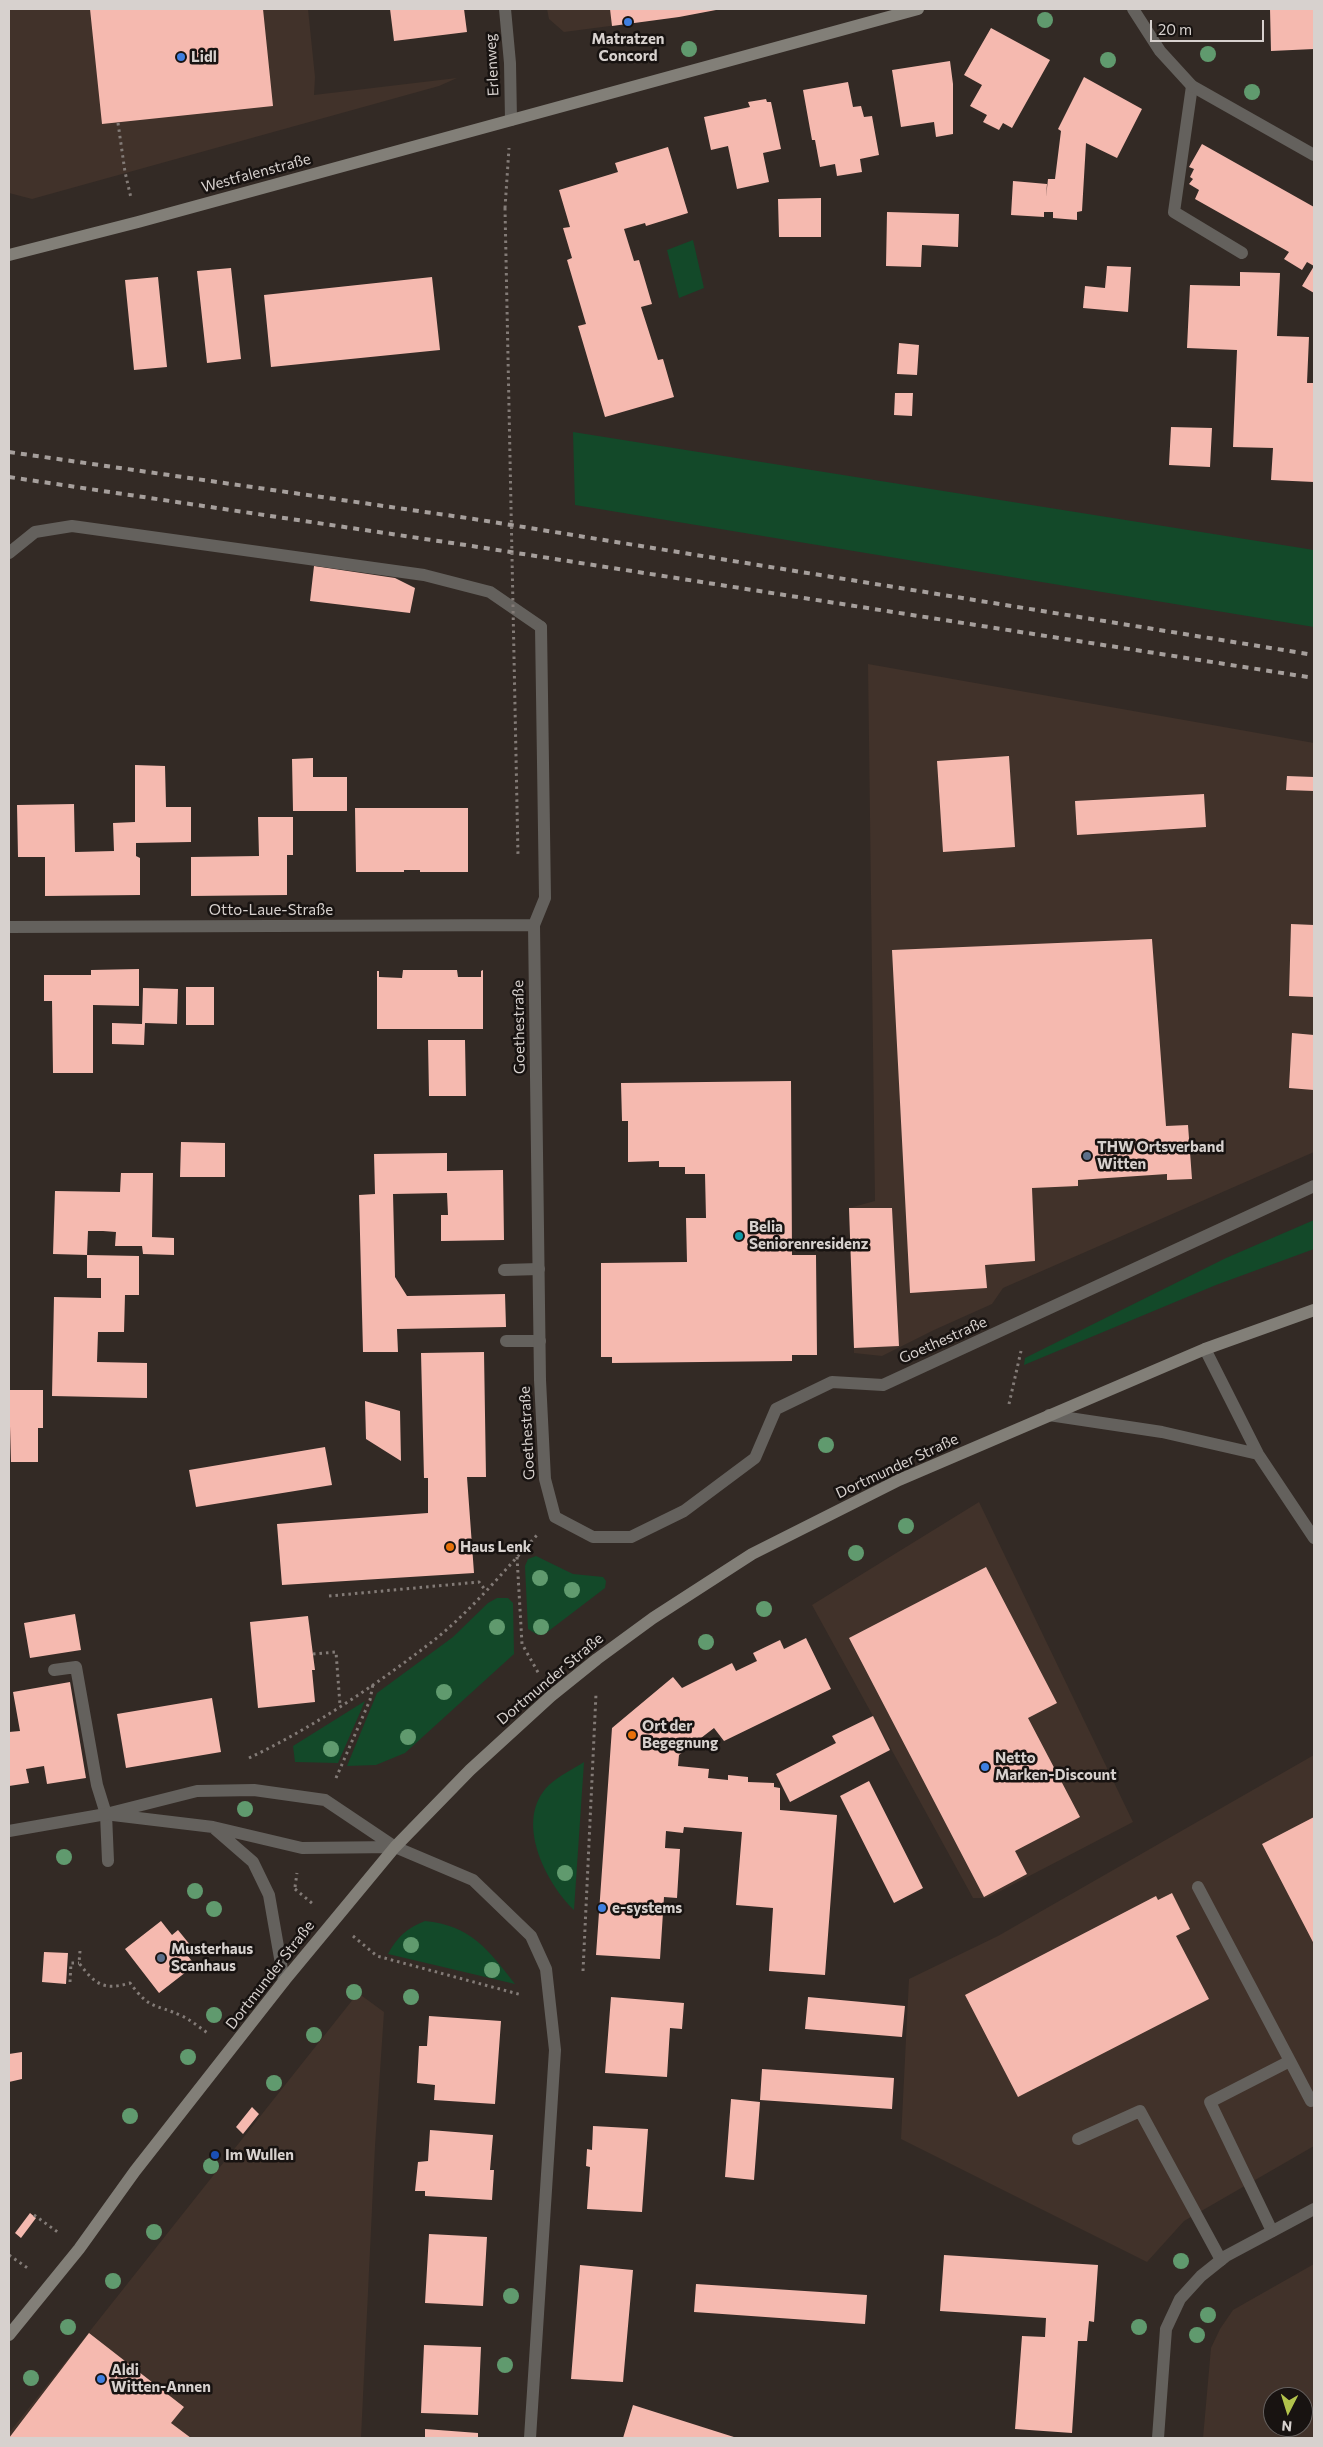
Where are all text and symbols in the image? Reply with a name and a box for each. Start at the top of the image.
scale bar [1153,10,1267,42]
marker: Matratzen Concord [622,16,634,28]
text: 20 m [1158,20,1192,38]
place label: Matratzen Concord [591,30,665,65]
street label: Erlenweg [481,33,503,97]
place label: Lidl [191,48,217,66]
marker: Lidl [175,51,187,63]
street label: Westfalenstraße [199,150,313,196]
street label: Otto-Laue-Straße [209,901,333,919]
street label: Goethestraße [509,980,529,1074]
place label: THW Ortsverband Witten [1097,1138,1224,1173]
marker: THW Ortsverband Witten [1081,1150,1093,1162]
place label: Belia Seniorenresidenz [749,1218,868,1253]
marker: Belia Seniorenresidenz [733,1230,745,1242]
street label: Goethestraße [896,1313,990,1367]
street label: Goethestraße [516,1386,538,1480]
street label: Dortmunder Straße [833,1430,961,1502]
place label: Haus Lenk [460,1538,531,1556]
marker: Haus Lenk [444,1541,456,1553]
street label: Dortmunder Straße [493,1629,607,1729]
place label: Ort der Begegnung [642,1717,718,1752]
marker: Ort der Begegnung [626,1729,638,1741]
place label: Netto Marken-Discount [995,1749,1117,1784]
marker: Netto Marken-Discount [979,1761,991,1773]
place label: e-systems [612,1899,682,1917]
marker: e-systems [596,1902,608,1914]
street label: Dortmunder Straße [222,1917,318,2033]
place label: Musterhaus Scanhaus [171,1940,253,1975]
marker: Musterhaus Scanhaus [155,1952,167,1964]
place label: Im Wullen [225,2146,294,2164]
marker: Im Wullen [209,2149,221,2161]
place label: Aldi Witten-Annen [111,2361,211,2396]
marker: Aldi Witten-Annen [95,2373,107,2385]
north arrow [1263,2387,1313,2437]
text: N [1281,2418,1293,2435]

